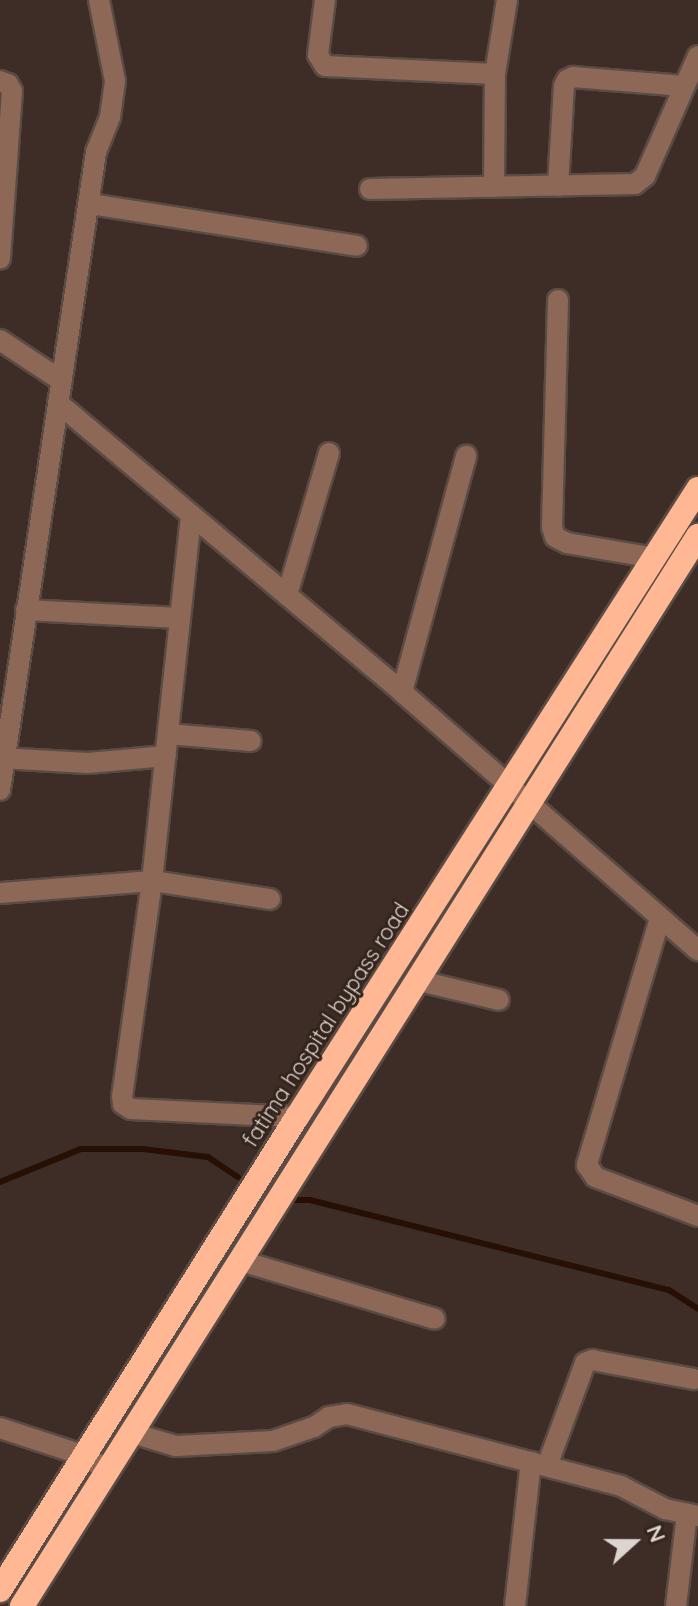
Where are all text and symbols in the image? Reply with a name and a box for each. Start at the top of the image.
street label: fatima hospital bypass road [237,898,415,1152]
north arrow [594,1502,674,1582]
text: N [640,1521,672,1546]

